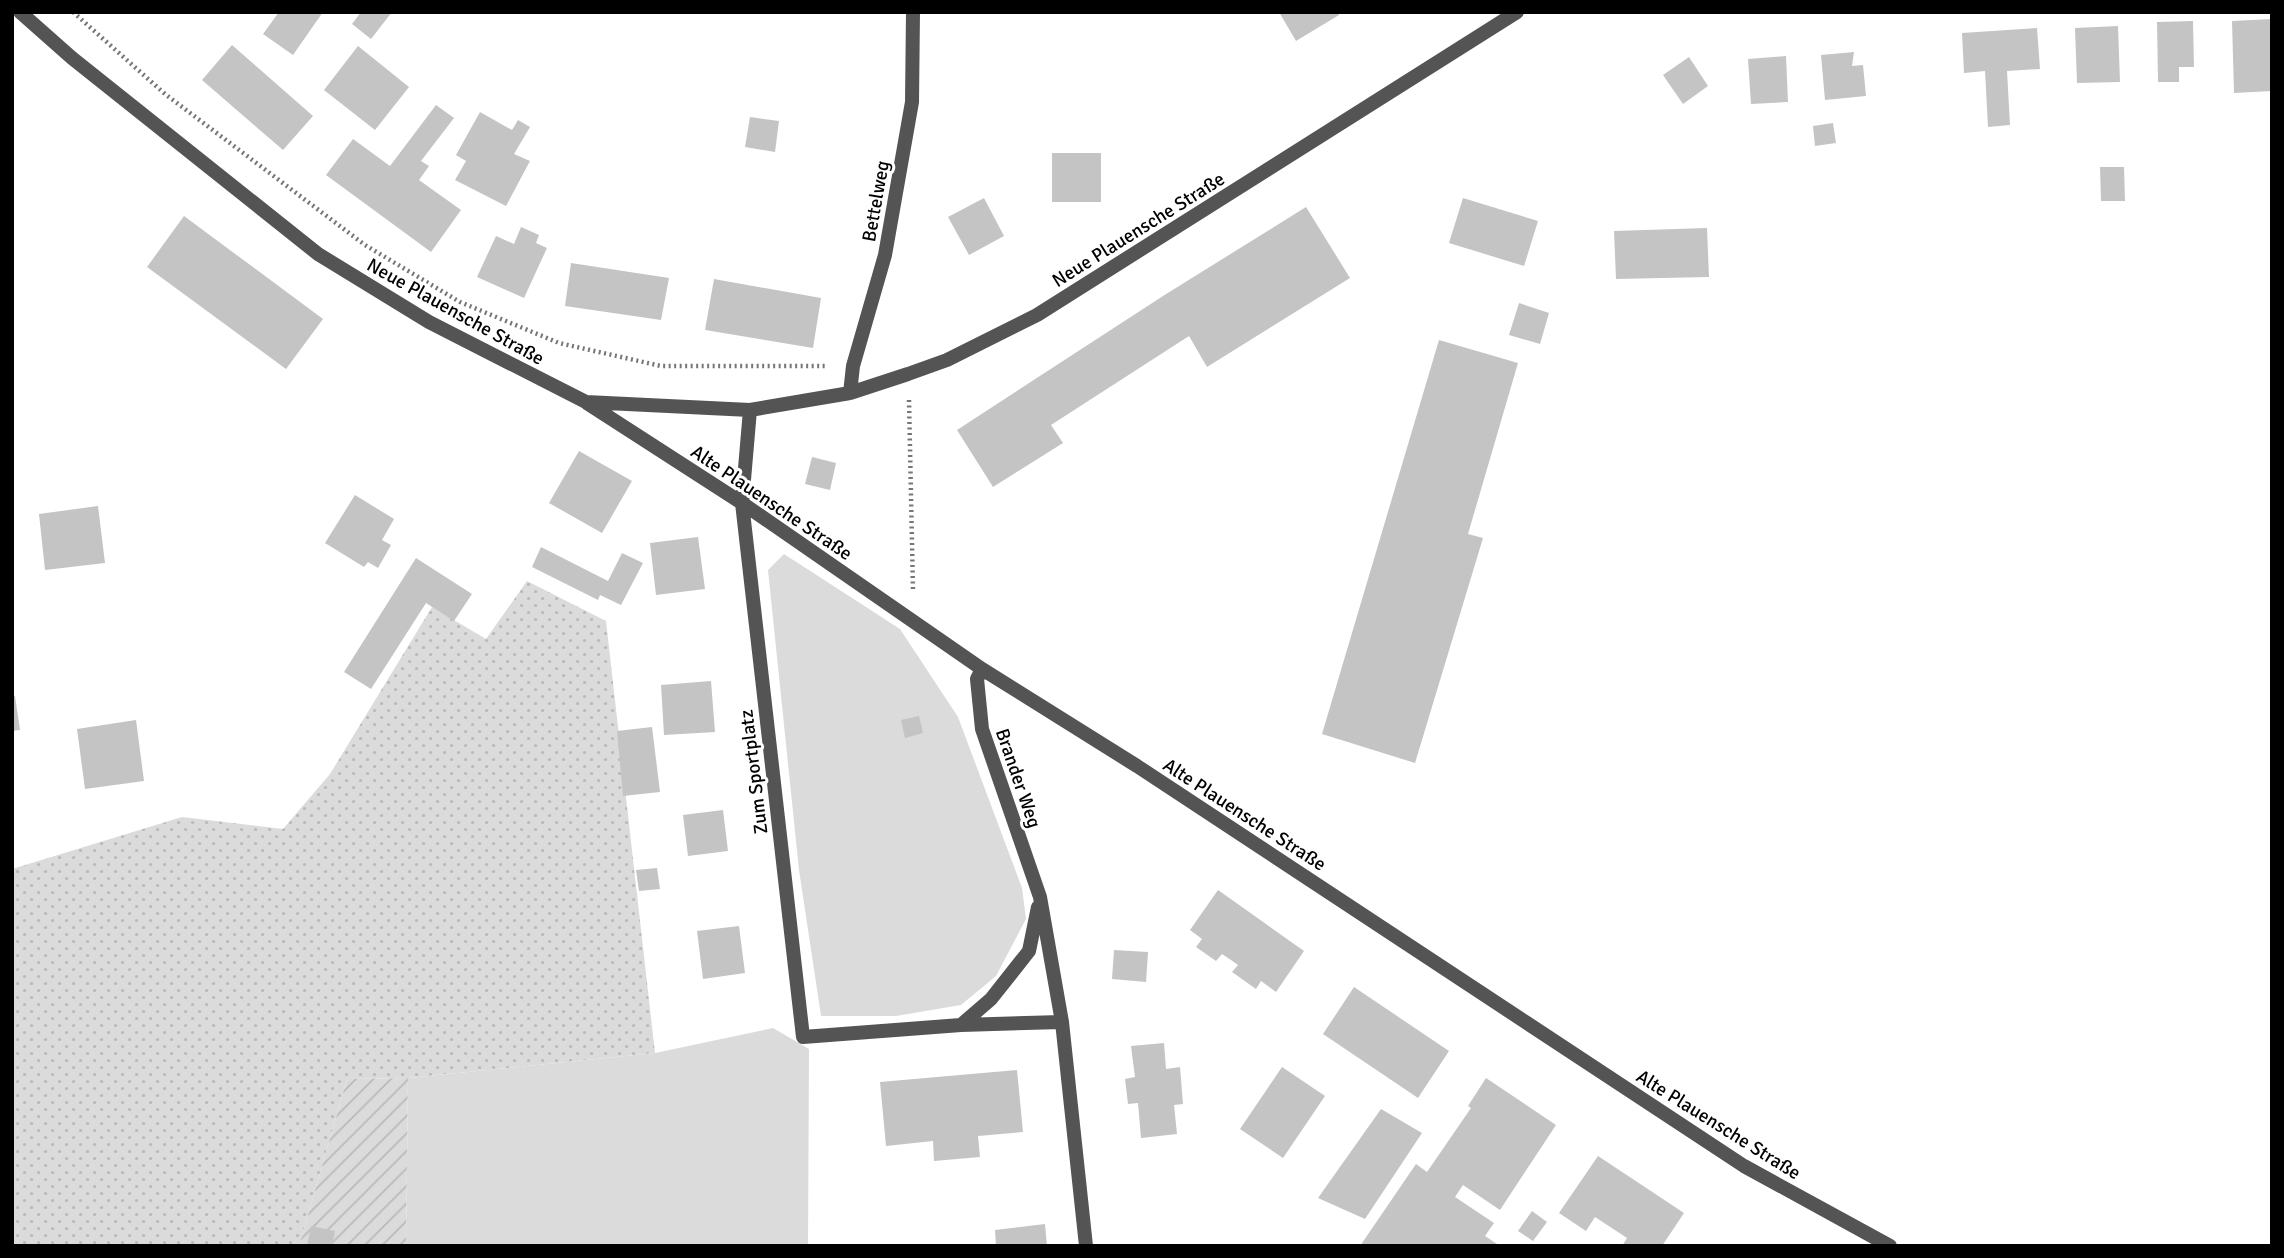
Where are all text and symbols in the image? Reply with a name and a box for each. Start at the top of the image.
street label: Bettelweg [857,159,895,244]
street label: Neue Plauensche Straße [1048,167,1229,293]
street label: Neue Plauensche Straße [363,253,548,371]
street label: Alte Plauensche Straße [686,440,857,566]
street label: Zum Sportplatz [734,708,774,835]
street label: Brander Weg [990,725,1046,831]
street label: Alte Plauensche Straße [1158,753,1330,877]
street label: Alte Plauensche Straße [1632,1064,1805,1185]

